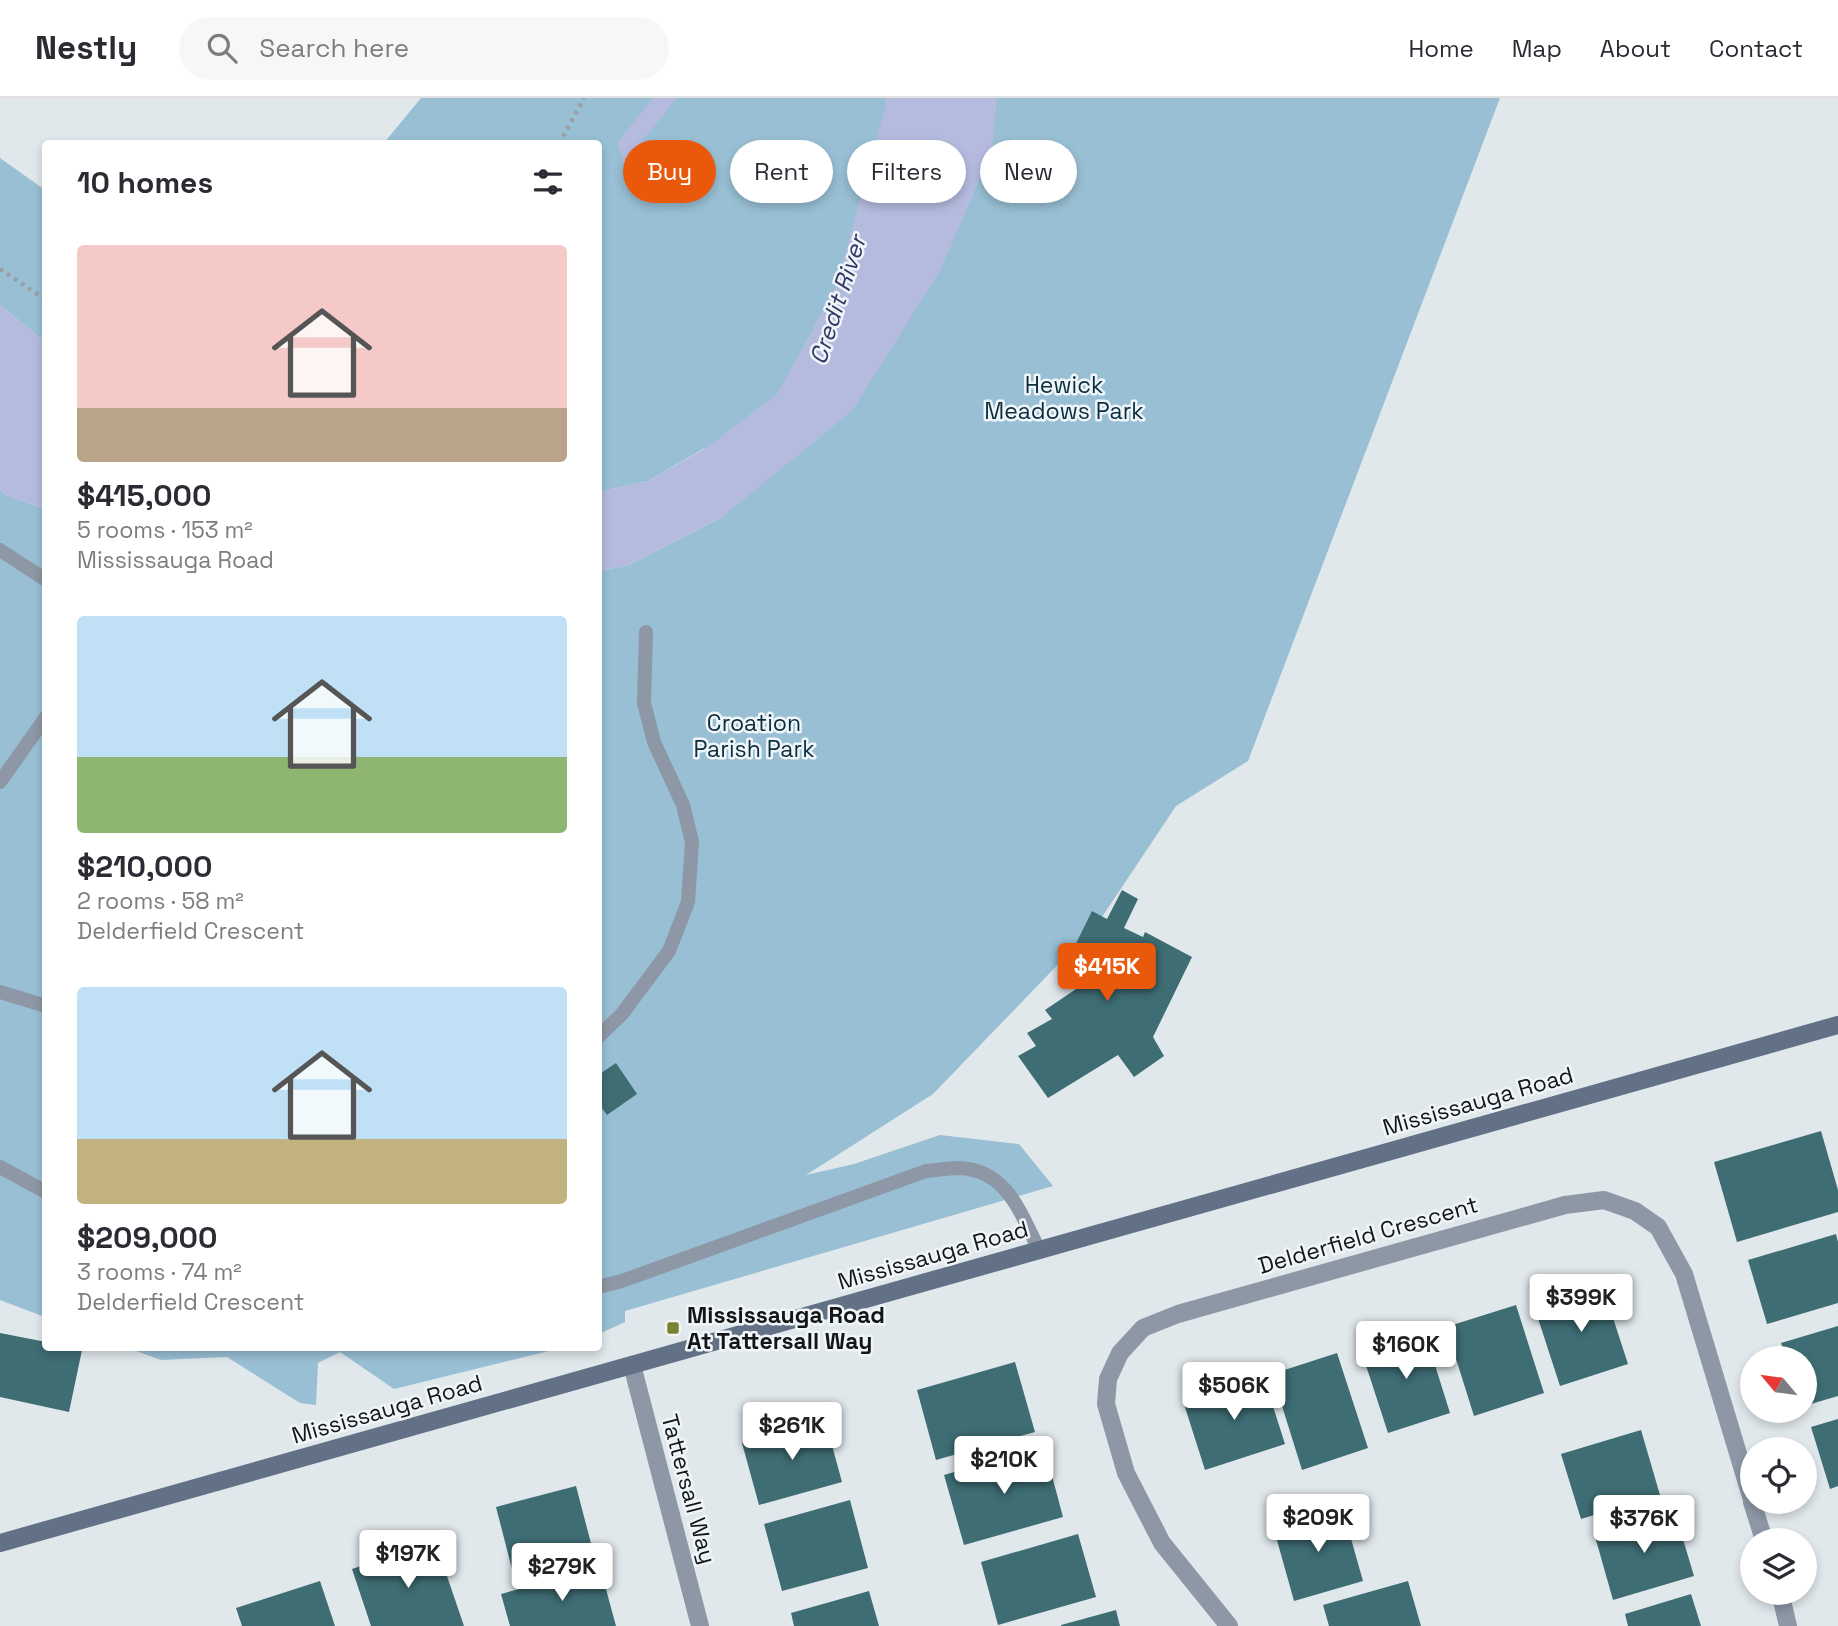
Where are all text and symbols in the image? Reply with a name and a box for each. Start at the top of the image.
search box [179,17,669,80]
text: Nestly [35,27,137,69]
icon: search [203,29,241,67]
text: Search here [259,31,409,65]
text: Home [1408,33,1474,64]
text: Map [1512,33,1562,64]
text: About [1600,33,1671,64]
text: Contact [1709,33,1803,64]
chip: Buy [623,140,716,203]
chip: Rent [730,140,833,203]
chip: Filters [847,140,966,203]
chip: New [980,140,1077,203]
text: 10 homes [77,163,213,202]
icon: filters [529,163,567,201]
water label: Credit River [802,229,874,368]
icon: home [259,290,385,416]
park label: Hewick Meadows Park [984,370,1144,426]
text: $415,000 [77,476,211,515]
text: 5 rooms · 153 m² [77,515,253,545]
text: Mississauga Road [77,545,274,575]
icon: home [259,661,385,787]
park label: Croation Parish Park [693,708,815,764]
text: $210,000 [77,847,212,886]
text: 2 rooms · 58 m² [77,886,244,916]
text: Delderfield Crescent [77,916,304,946]
pin: $415K [1058,944,1156,1003]
text: $415K [1074,951,1140,981]
icon: home [259,1032,385,1158]
street label: Mississauga Road [1379,1059,1577,1143]
street label: Delderfield Crescent [1255,1189,1481,1281]
street label: Mississauga Road [834,1213,1032,1297]
text: $209,000 [77,1218,217,1257]
text: 3 rooms · 74 m² [77,1257,242,1287]
pin: $399K [1532,1274,1630,1334]
text: $399K [1546,1282,1616,1312]
text: Delderfield Crescent [77,1287,304,1317]
place label: Mississauga Road At Tattersall Way [687,1300,885,1356]
marker: Mississauga Road At Tattersall Way [665,1320,681,1336]
pin: $160K [1357,1322,1455,1381]
text: $160K [1372,1329,1440,1359]
north arrow [1740,1346,1816,1423]
map controls [1740,1346,1817,1605]
pin: $506K [1185,1362,1283,1422]
street label: Mississauga Road [288,1367,486,1451]
text: $506K [1198,1370,1270,1400]
pin: $261K [743,1402,841,1462]
text: $261K [759,1410,825,1440]
street label: Tattersall Way [655,1411,723,1567]
pin: $210K [955,1436,1053,1496]
button: locate [1740,1437,1817,1514]
text: $210K [970,1444,1038,1474]
pin: $209K [1269,1494,1367,1554]
pin: $376K [1595,1496,1693,1555]
text: $209K [1282,1502,1354,1532]
text: $376K [1609,1503,1679,1533]
button: layers [1740,1528,1817,1605]
pin: $197K [359,1530,457,1590]
text: $197K [375,1538,441,1568]
pin: $279K [513,1544,611,1603]
text: $279K [528,1551,596,1581]

